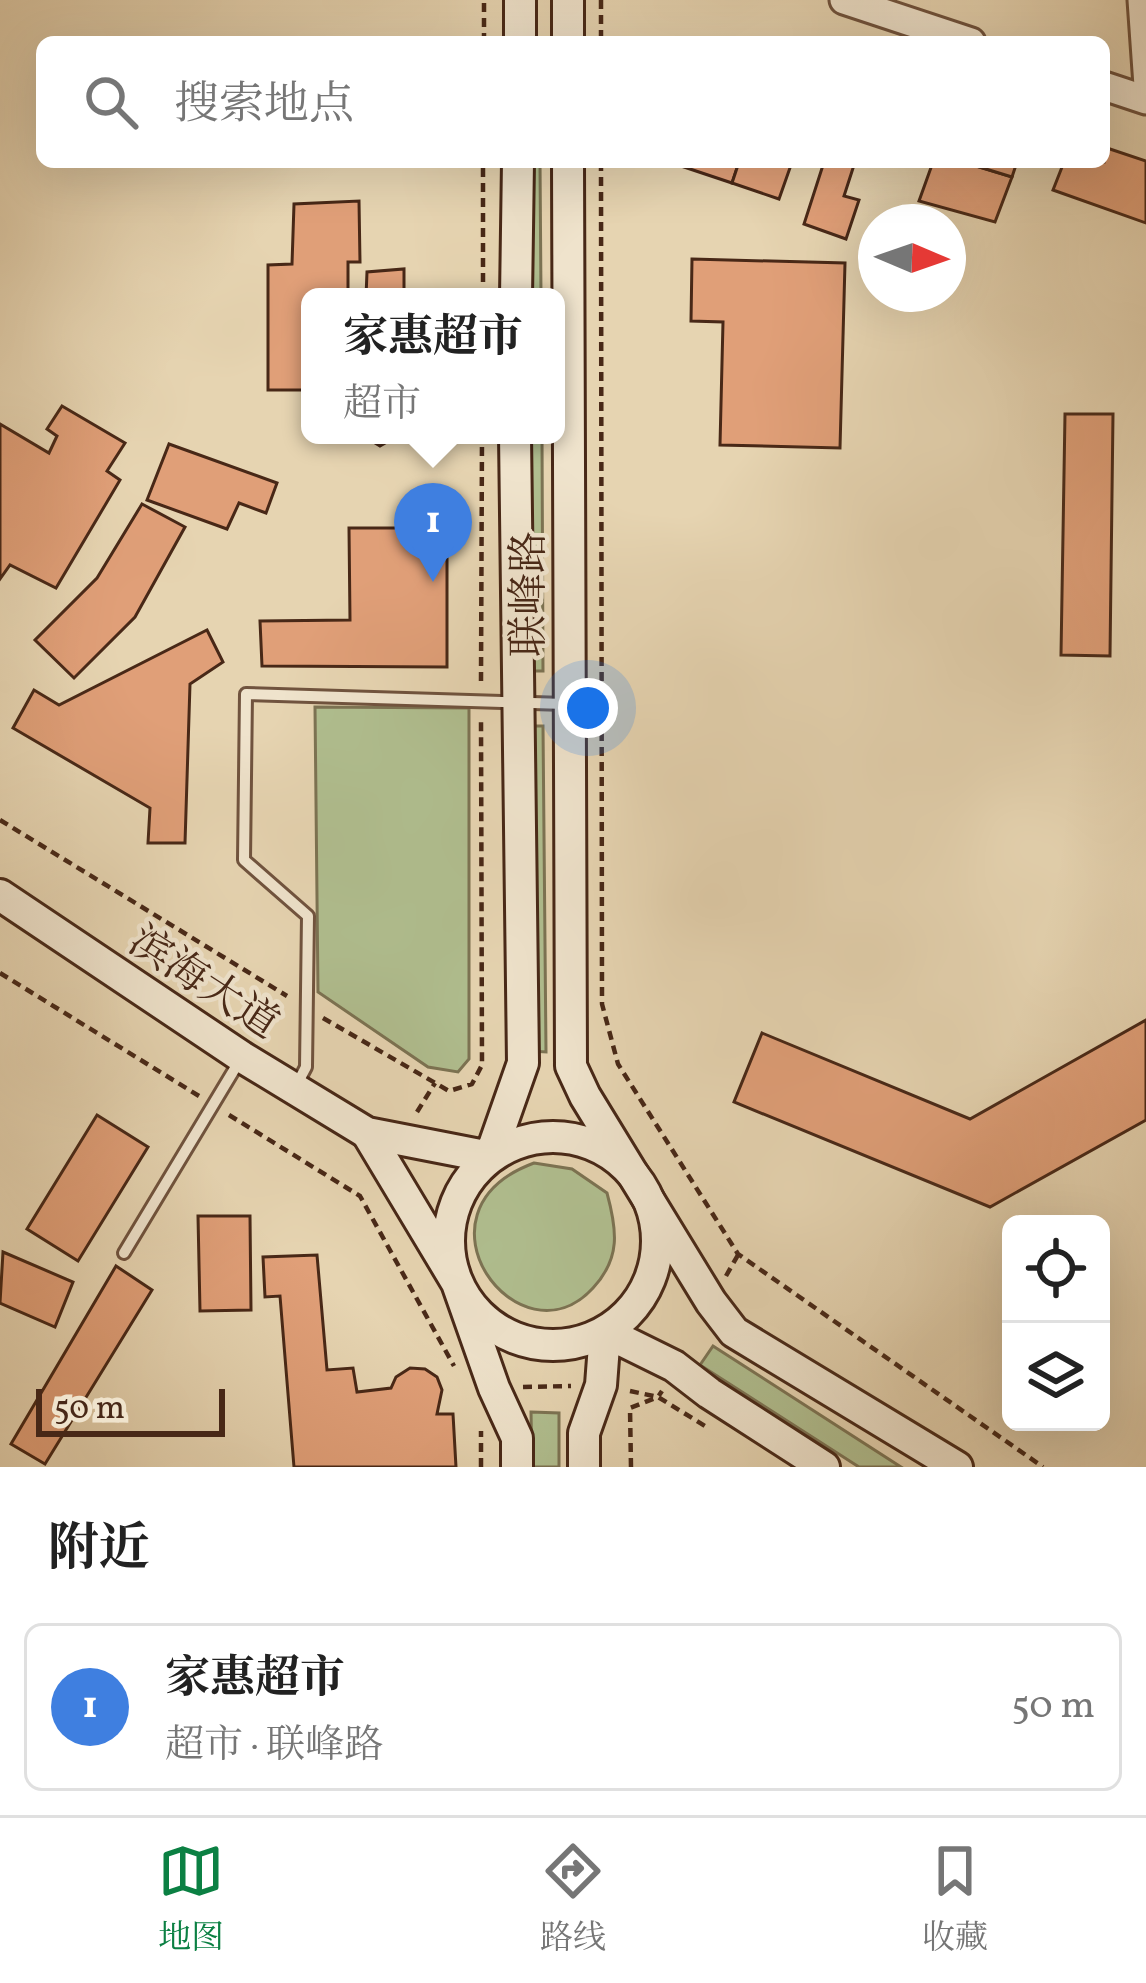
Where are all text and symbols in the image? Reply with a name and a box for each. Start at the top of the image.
search box [36,36,1110,168]
icon: search [78,69,144,135]
text: 搜索地点 [174,75,354,138]
north arrow [858,204,966,312]
popup [301,288,565,444]
text: 家惠超市 [343,308,523,371]
text: 超市 [343,379,421,433]
pin: 1 [394,483,472,582]
street label: 联峰路 [502,531,561,657]
your location [558,678,618,738]
street label: 滨海大道 [116,914,289,1055]
map controls [1002,1215,1110,1431]
button: locate [1002,1215,1110,1323]
button: layers [1002,1323,1110,1431]
scale bar [36,1383,225,1436]
text: 50 m [54,1387,125,1433]
text: 附近 [48,1515,150,1586]
text: 家惠超市 [165,1649,345,1712]
text: 1 [82,1680,98,1734]
text: 50 m [1011,1680,1095,1734]
text: 超市 · 联峰路 [165,1720,383,1774]
tab: 地图 [158,1838,224,1963]
tab: 路线 [540,1838,606,1963]
tab: 收藏 [922,1838,988,1963]

